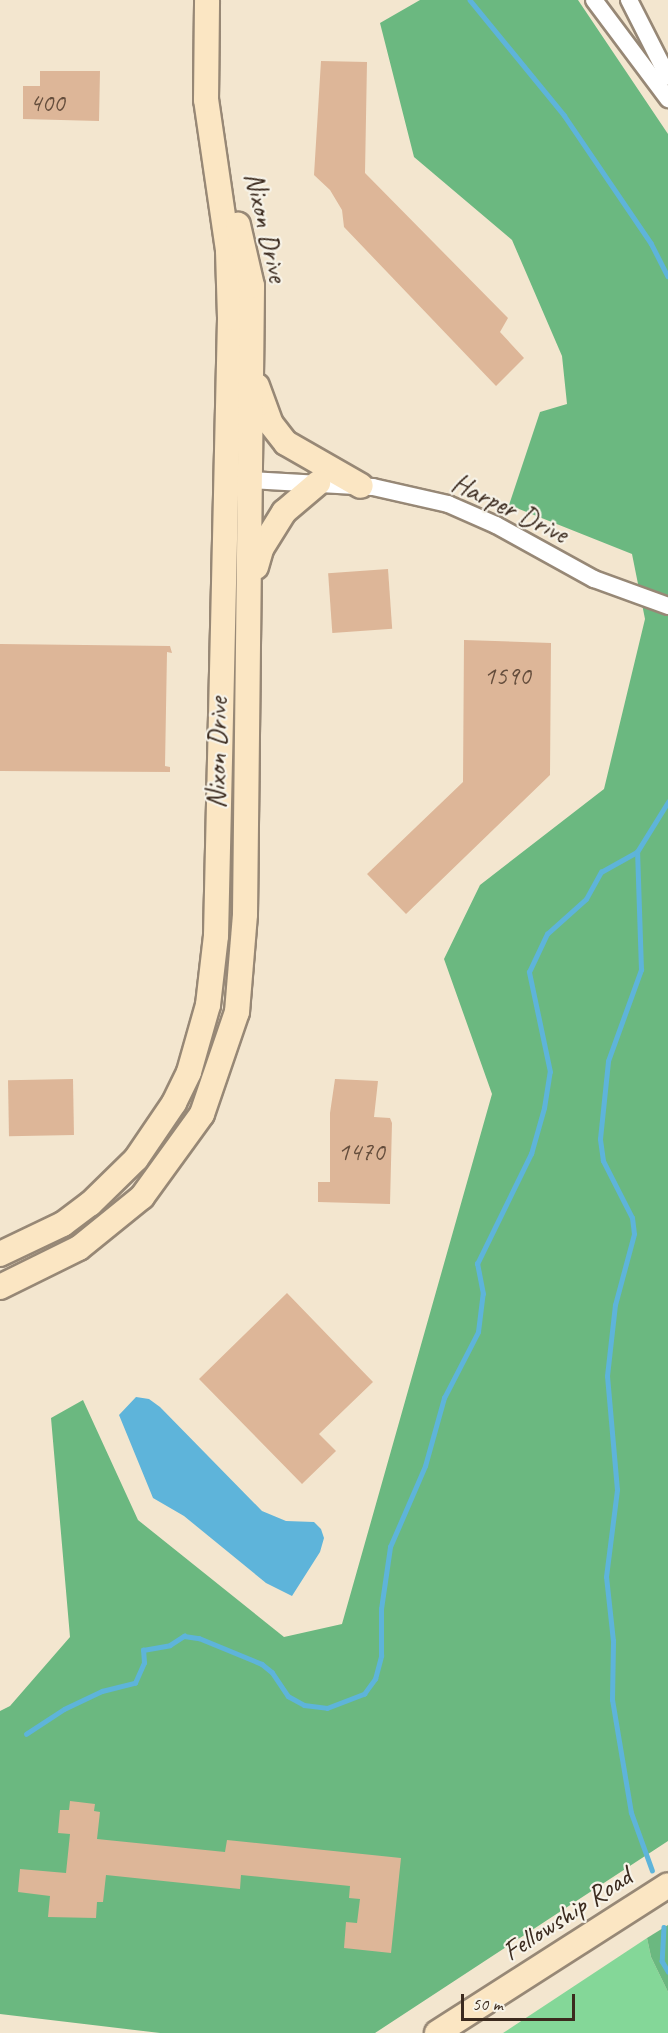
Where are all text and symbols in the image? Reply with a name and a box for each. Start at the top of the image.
house number: 400 [29,87,65,119]
street label: Nixon Drive [237,169,295,285]
street label: Harper Drive [447,466,573,550]
house number: 1590 [484,660,530,692]
street label: Nixon Drive [199,697,235,809]
house number: 1470 [338,1136,384,1168]
street label: Fellowship Road [496,1860,638,1968]
scale bar [464,1982,578,2020]
text: 50 m [472,1993,503,2015]

